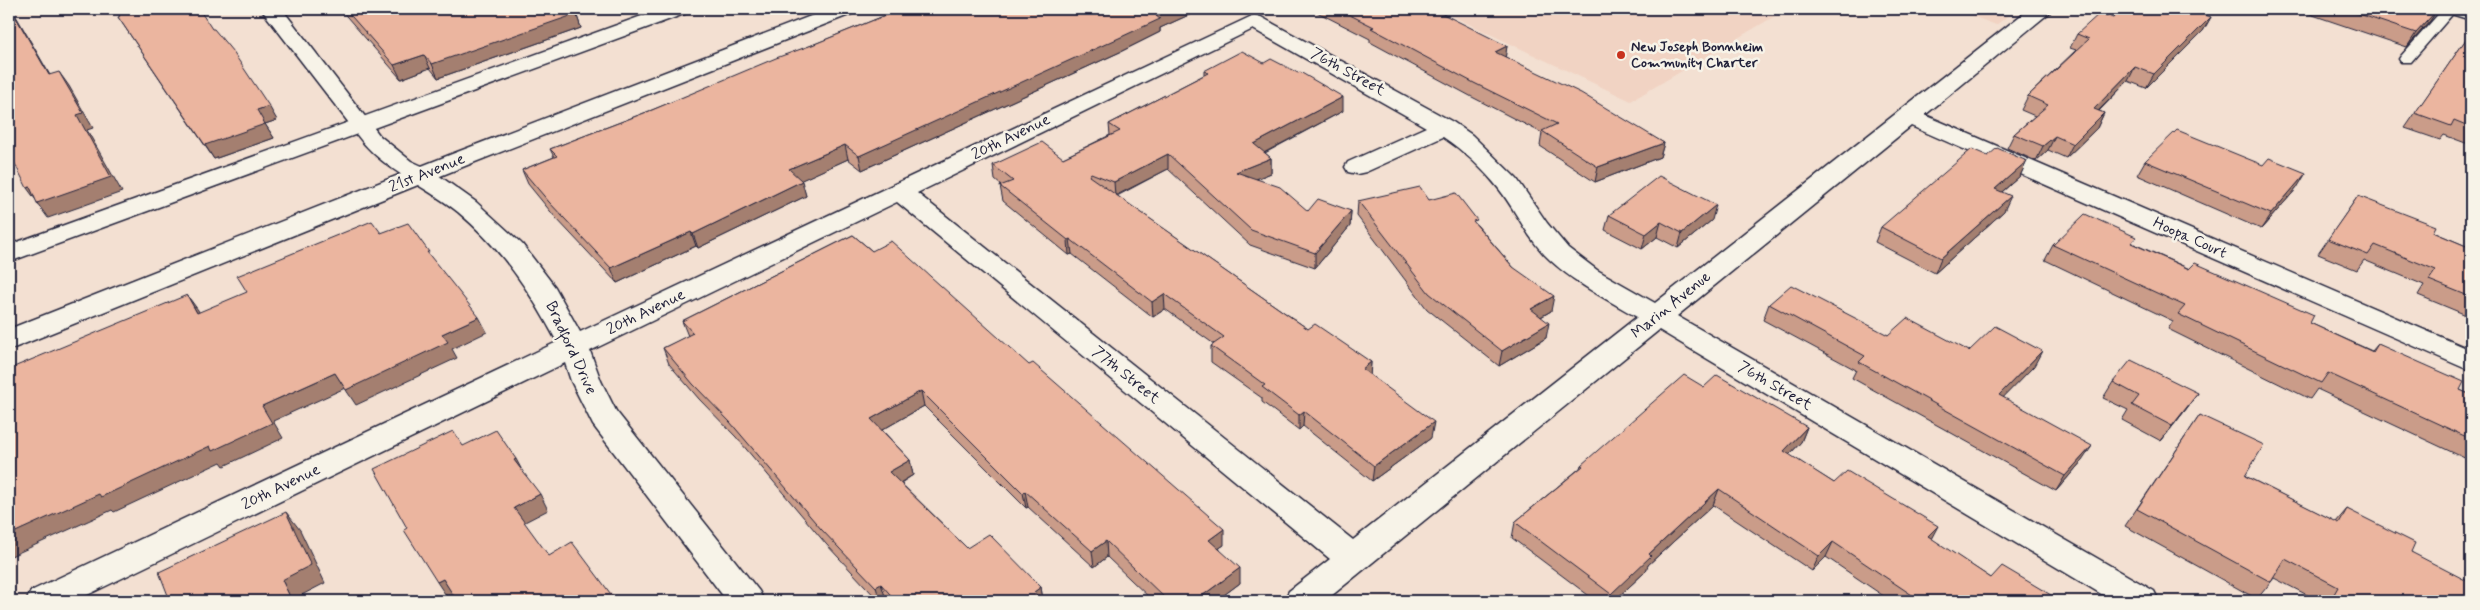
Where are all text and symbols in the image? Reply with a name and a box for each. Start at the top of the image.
place label: New Joseph Bonnheim Community Charter [1631,38,1763,72]
street label: 76th Street [1307,43,1390,101]
marker: New Joseph Bonnheim Community Charter [1615,49,1627,61]
street label: 20th Avenue [968,109,1054,165]
street label: 21st Avenue [386,148,468,198]
street label: Hoopa Court [2150,212,2230,264]
street label: Marin Avenue [1627,266,1716,344]
street label: 20th Avenue [603,284,689,340]
street label: Bradford Drive [538,298,602,399]
street label: 77th Street [1088,341,1165,409]
street label: 76th Street [1734,356,1816,416]
street label: 20th Avenue [238,459,324,515]

